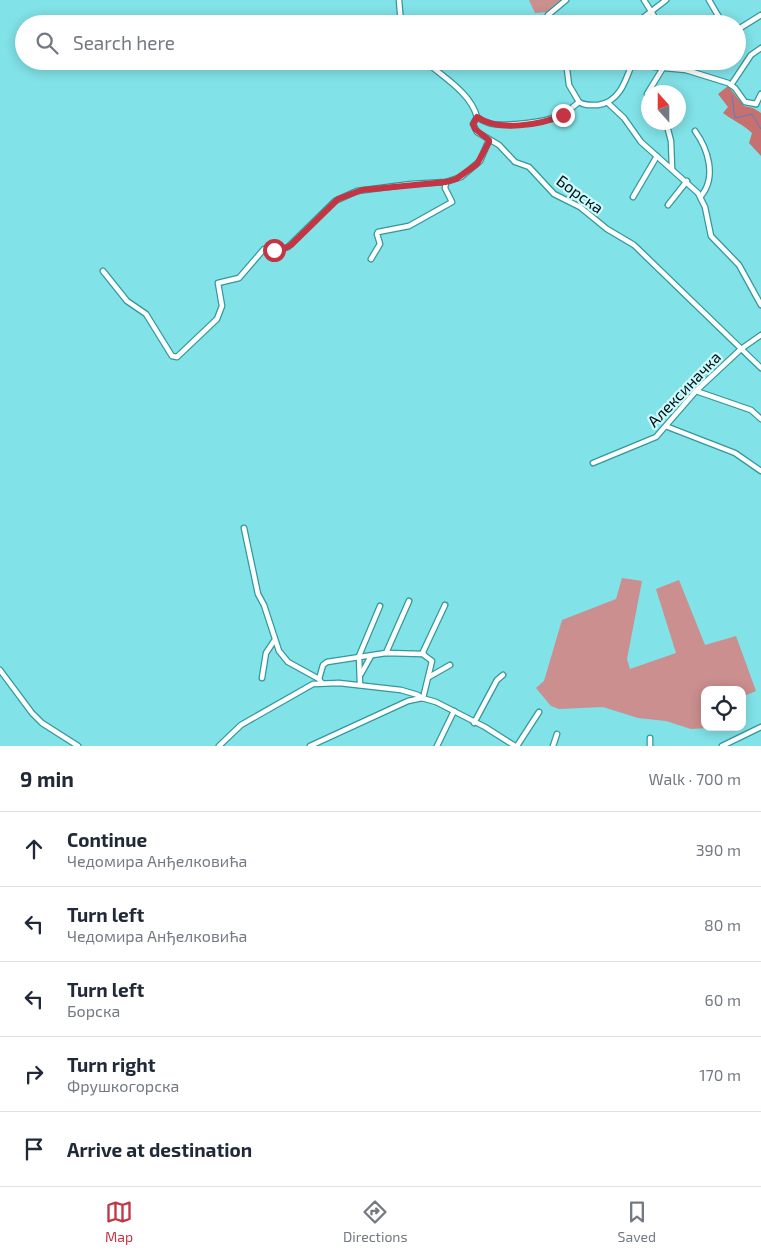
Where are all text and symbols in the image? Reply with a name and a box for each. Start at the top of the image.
search box [15,15,746,70]
icon: search [33,29,61,57]
text: Search here [73,31,175,54]
north arrow [641,85,686,130]
route end [552,104,575,127]
street label: Борска [553,170,607,217]
route start [263,239,286,262]
street label: Алексиначка [643,347,724,430]
map controls [701,686,746,731]
button: locate [701,686,746,731]
text: 9 min [20,766,74,791]
text: Walk · 700 m [649,769,741,788]
text: Continue [67,828,147,851]
icon: ahead [20,835,48,863]
text: 390 m [696,840,741,859]
text: Чедомира Анђелковића [67,851,247,870]
text: Turn left [67,903,144,926]
icon: left [20,910,48,938]
text: 80 m [704,915,741,934]
text: Чедомира Анђелковића [67,926,247,945]
text: Turn left [67,978,144,1001]
icon: left [20,985,48,1013]
text: 60 m [705,990,741,1009]
text: Борска [67,1001,120,1020]
text: Turn right [67,1053,155,1076]
icon: right [20,1060,48,1088]
text: 170 m [699,1065,741,1084]
text: Фрушкогорска [67,1076,179,1095]
icon: arrive [20,1135,48,1163]
text: Arrive at destination [67,1138,252,1161]
tab: Map [105,1198,133,1245]
tab: Directions [343,1198,408,1245]
tab: Saved [618,1198,656,1245]

